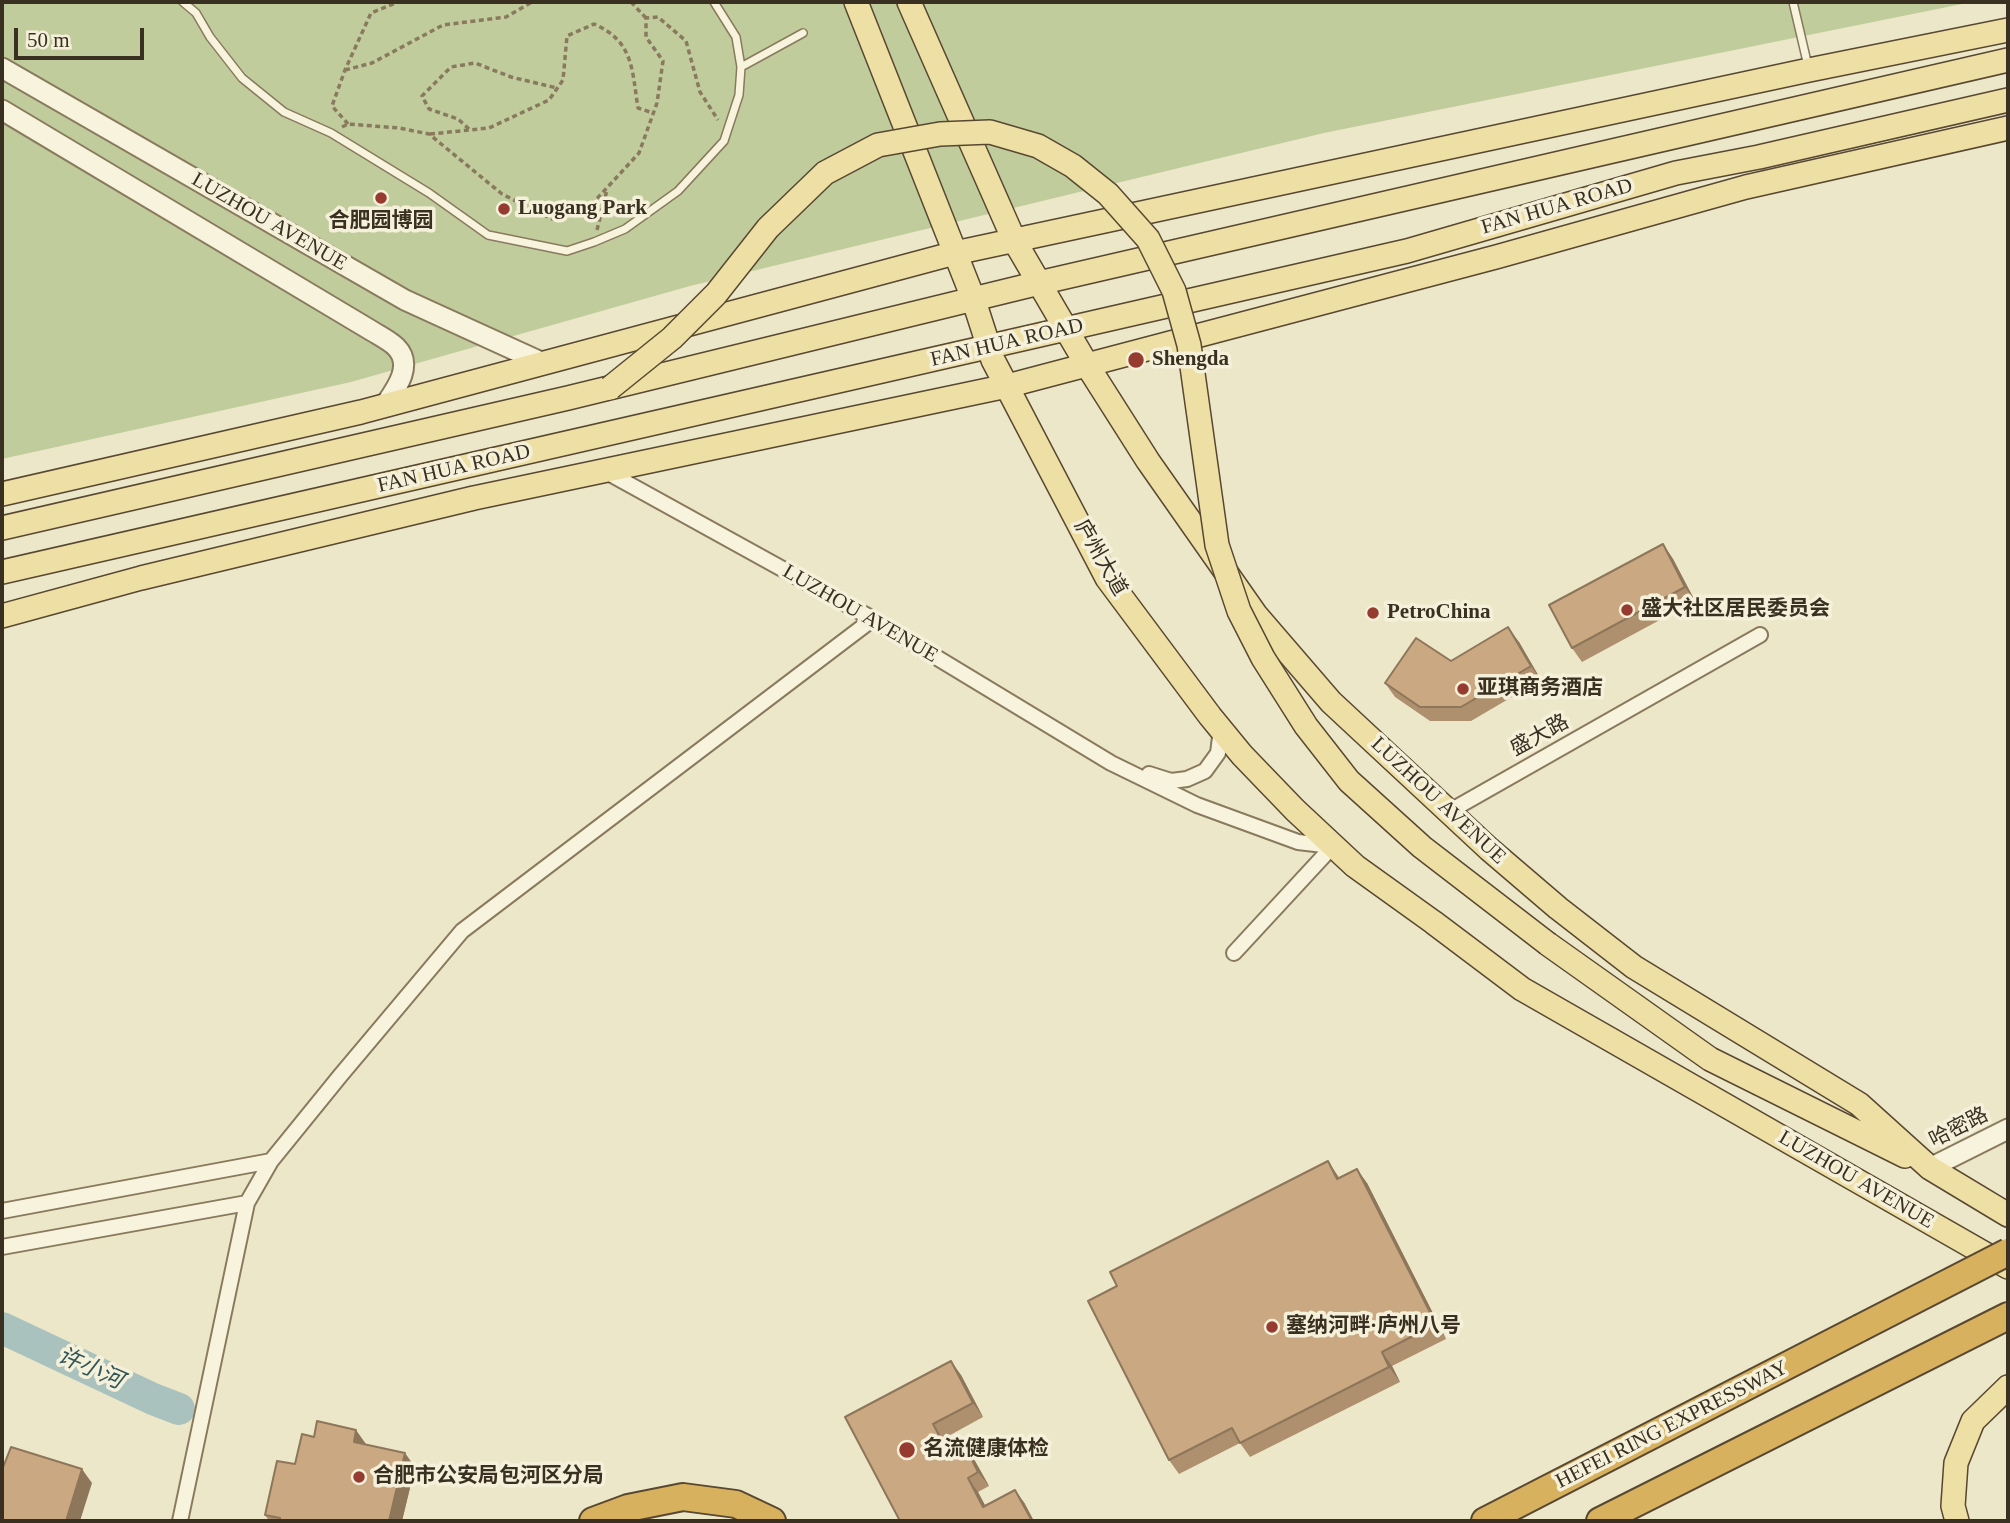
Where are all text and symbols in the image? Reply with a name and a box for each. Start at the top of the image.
scale bar [18,14,147,58]
text: 50 m [27,28,70,52]
street label: LUZHOU AVENUE [187,167,351,277]
street label: FAN HUA ROAD [1479,173,1635,241]
marker: 合肥园博园 [373,190,389,206]
place label: Luogang Park [518,196,647,222]
marker: Luogang Park [496,201,512,217]
place label: 合肥园博园 [329,209,433,235]
street label: FAN HUA ROAD [928,313,1086,373]
place label: Shengda [1152,347,1229,373]
marker: Shengda [1126,350,1146,370]
street label: FAN HUA ROAD [375,439,533,499]
street label: 庐州大道 [1068,515,1132,601]
street label: LUZHOU AVENUE [778,559,942,669]
place label: 盛大社区居民委员会 [1641,597,1830,623]
place label: PetroChina [1387,600,1490,626]
marker: 盛大社区居民委员会 [1619,602,1635,618]
marker: PetroChina [1365,605,1381,621]
place label: 亚琪商务酒店 [1477,676,1603,702]
marker: 亚琪商务酒店 [1455,681,1471,697]
street label: 盛大路 [1506,710,1574,762]
street label: LUZHOU AVENUE [1365,732,1511,870]
street label: 哈密路 [1925,1102,1993,1154]
street label: LUZHOU AVENUE [1774,1125,1938,1235]
place label: 塞纳河畔·庐州八号 [1286,1314,1461,1340]
marker: 塞纳河畔·庐州八号 [1264,1319,1280,1335]
water label: 许小河 [53,1342,127,1396]
street label: HEFEI RING EXPRESSWAY [1552,1355,1792,1495]
place label: 名流健康体检 [923,1437,1049,1463]
marker: 名流健康体检 [897,1440,917,1460]
place label: 合肥市公安局包河区分局 [373,1464,604,1490]
marker: 合肥市公安局包河区分局 [351,1469,367,1485]

